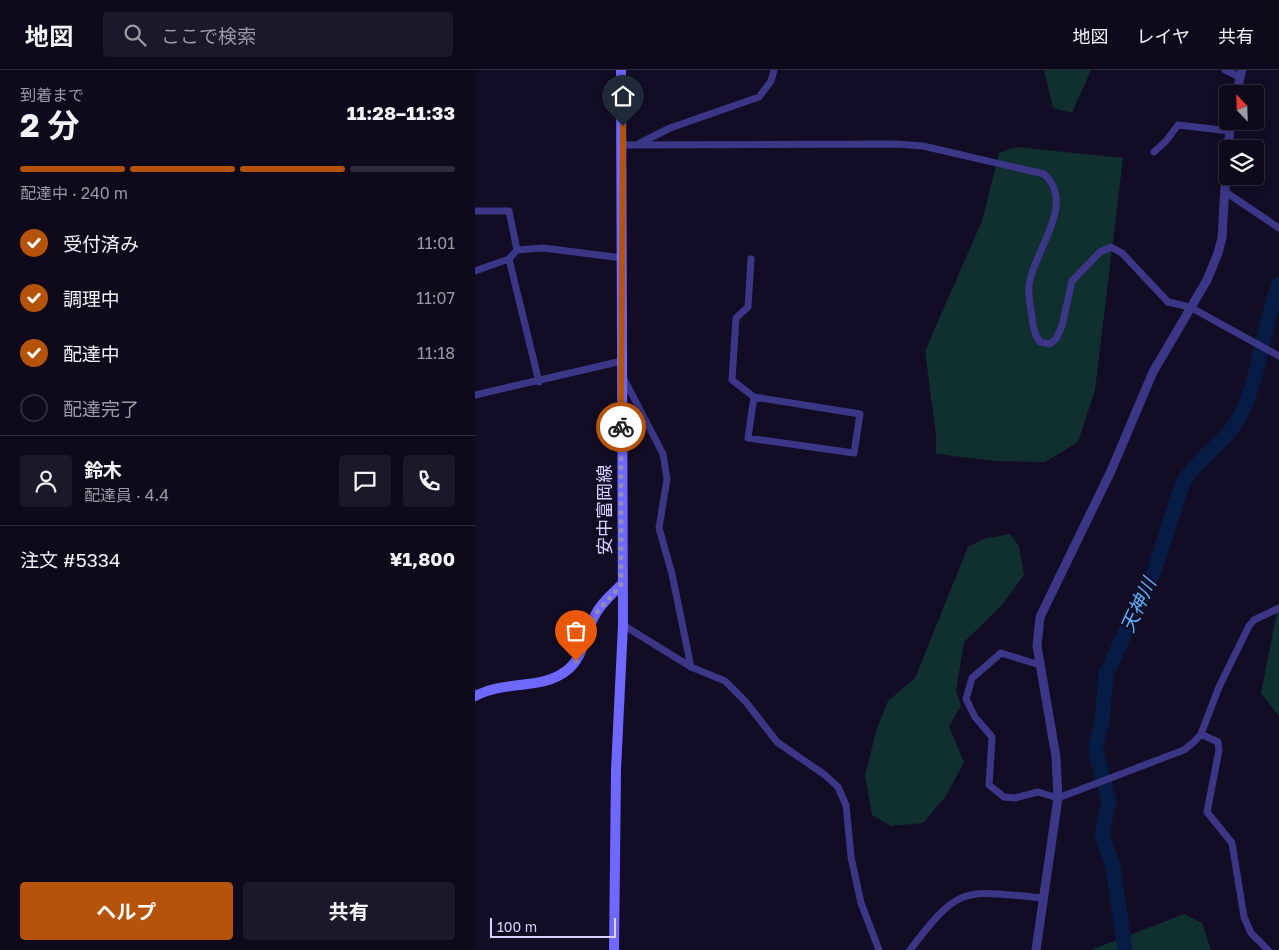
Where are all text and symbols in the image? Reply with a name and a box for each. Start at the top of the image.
search box [103,12,453,57]
text: 地図 [25,21,73,50]
icon: search [121,21,149,49]
text: ここで検索 [161,24,256,47]
text: 地図 [1073,25,1109,47]
text: レイヤ [1137,25,1190,47]
text: 共有 [1218,25,1254,47]
pin [602,75,644,126]
icon: home [609,82,637,110]
text: 到着まで [20,85,84,105]
north arrow [1219,85,1264,130]
map controls [1219,85,1264,185]
text: 11:28–11:33 [347,101,455,124]
text: 2 分 [20,106,80,144]
button: layers [1219,140,1264,185]
text: 配達中 · 240 m [20,183,128,203]
icon: check [20,229,48,257]
text: 受付済み [63,232,139,255]
text: 11:01 [417,233,455,253]
icon: check [20,284,48,312]
text: 調理中 [63,287,120,310]
text: 11:07 [416,288,455,308]
icon: check [20,339,48,367]
text: 配達中 [63,342,120,365]
text: 11:18 [417,343,455,363]
text: 配達完了 [63,397,139,420]
courier [596,402,646,452]
icon: bike [607,413,635,441]
button: person [20,455,72,507]
button: chat [339,455,391,507]
button: phone [403,455,455,507]
text: 鈴木 [84,458,122,481]
street label: 安中富岡線 [593,465,615,555]
text: 配達員 · 4.4 [84,485,169,505]
text: ¥1,800 [390,547,455,570]
text: 注文 #5334 [20,548,121,571]
water label: 天神川 [1115,572,1161,635]
pin [555,610,597,661]
icon: bag [562,617,590,645]
button: ヘルプ [20,882,233,940]
button: 共有 [243,882,455,940]
scale bar [490,915,616,938]
text: 100 m [497,918,537,935]

